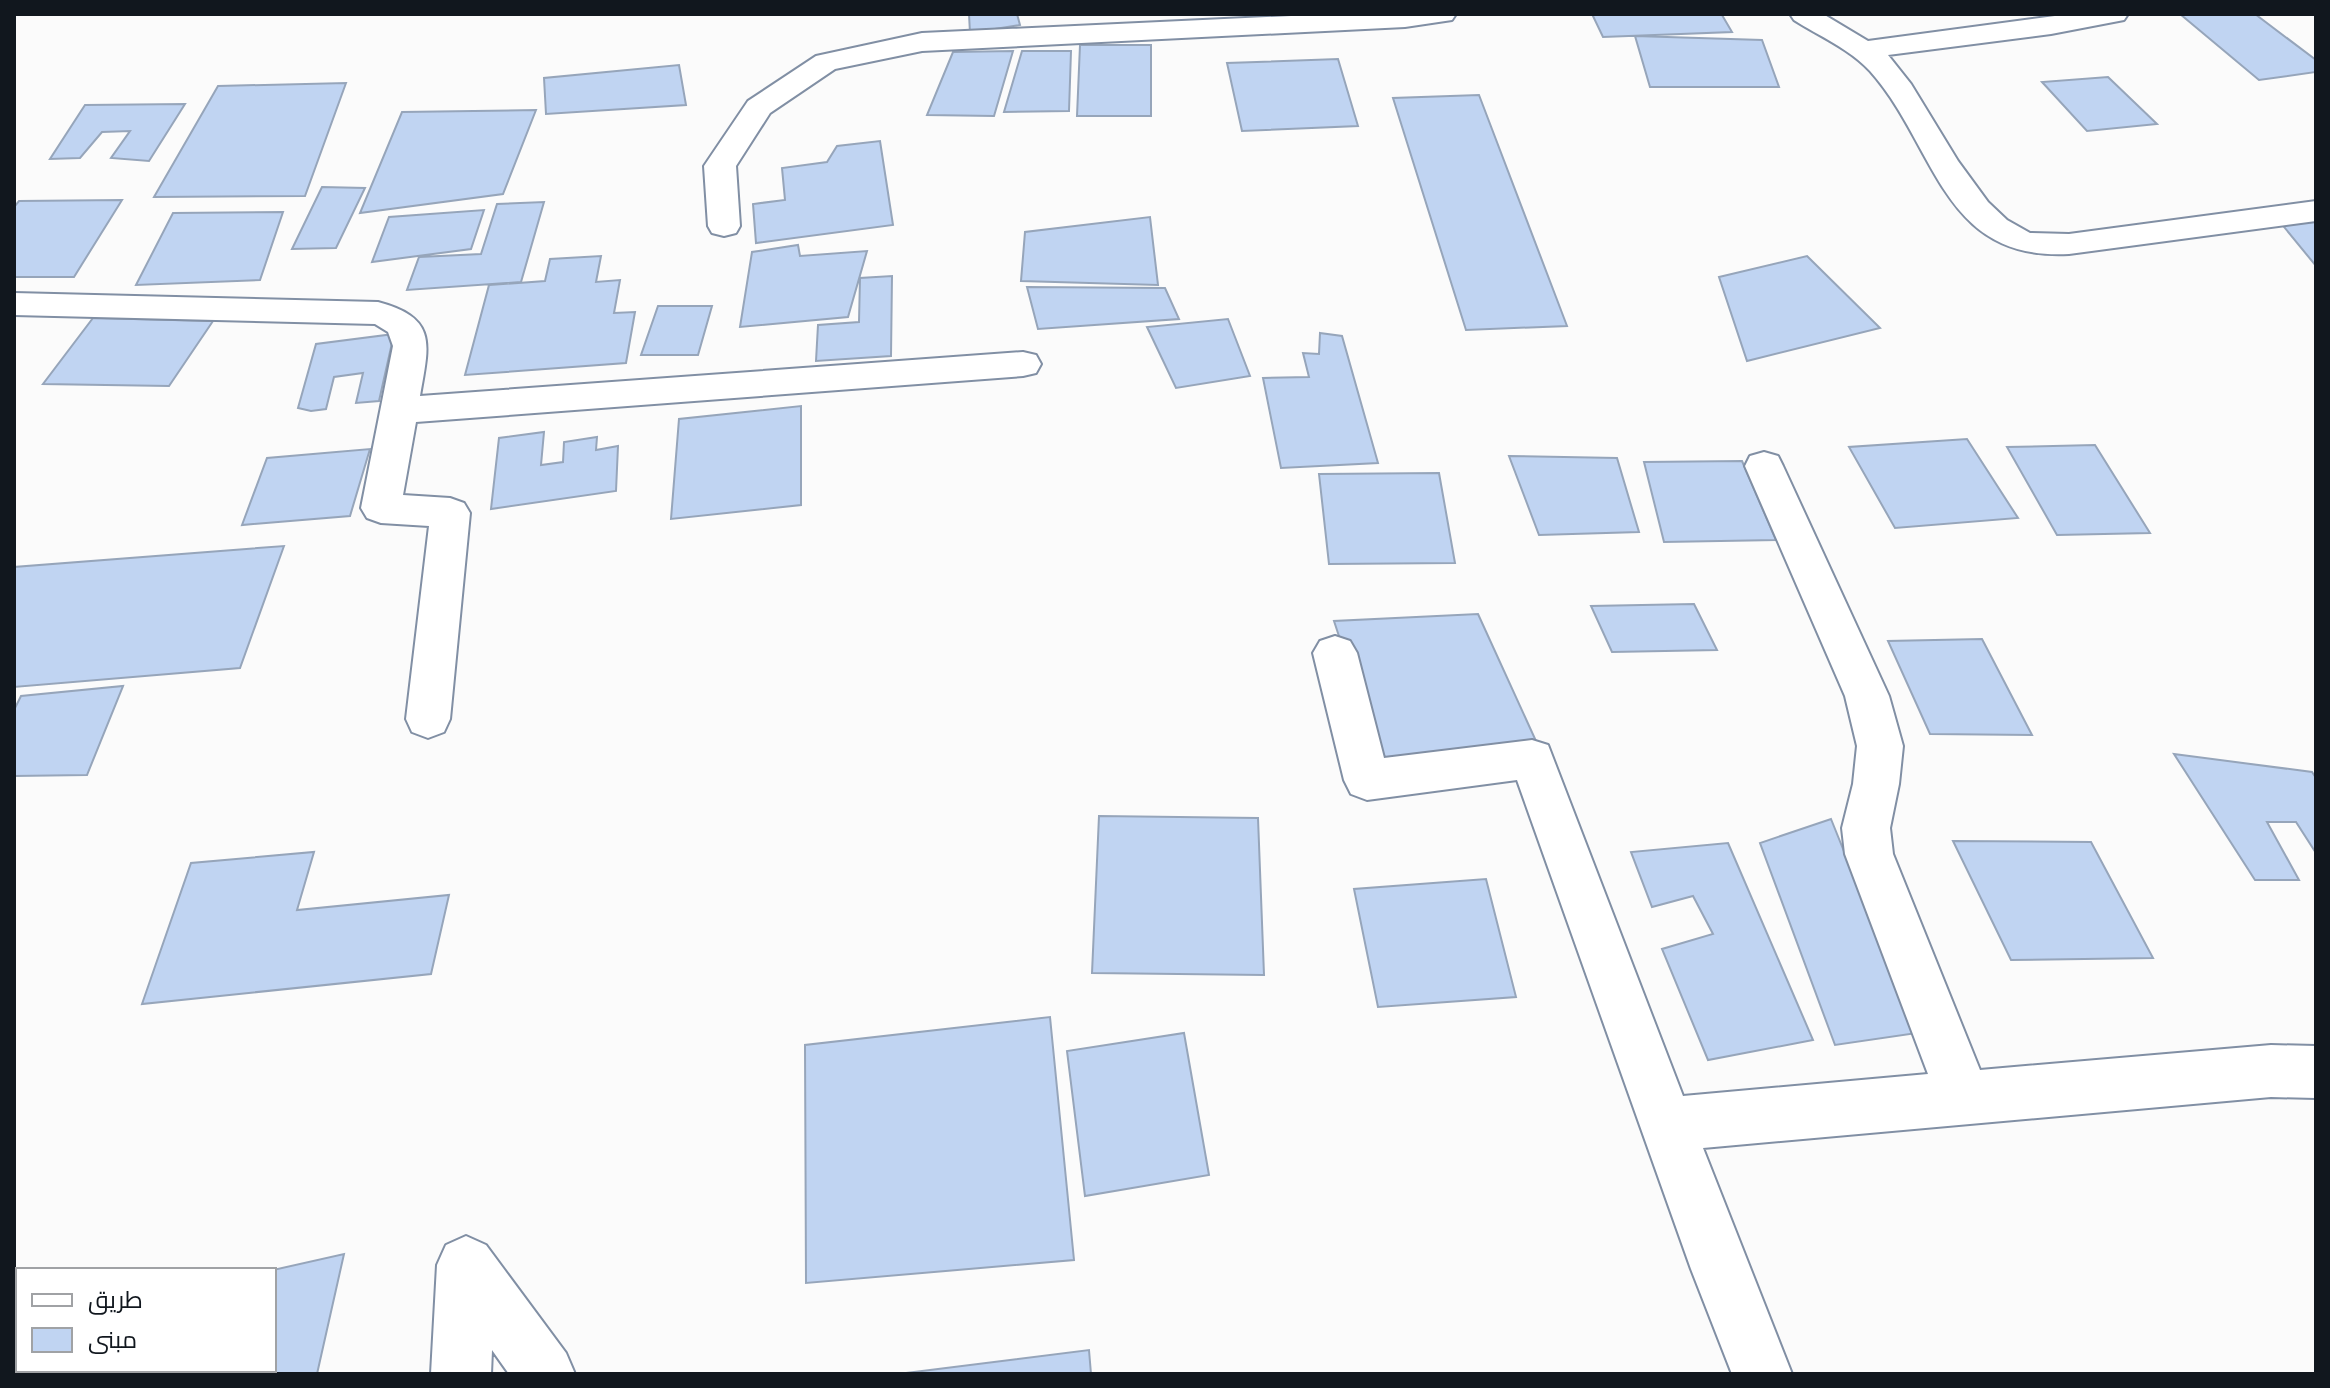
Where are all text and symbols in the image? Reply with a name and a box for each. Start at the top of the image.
legend [16,1268,276,1372]
text: طريق [88,1285,143,1315]
text: مبنى [88,1325,137,1354]

